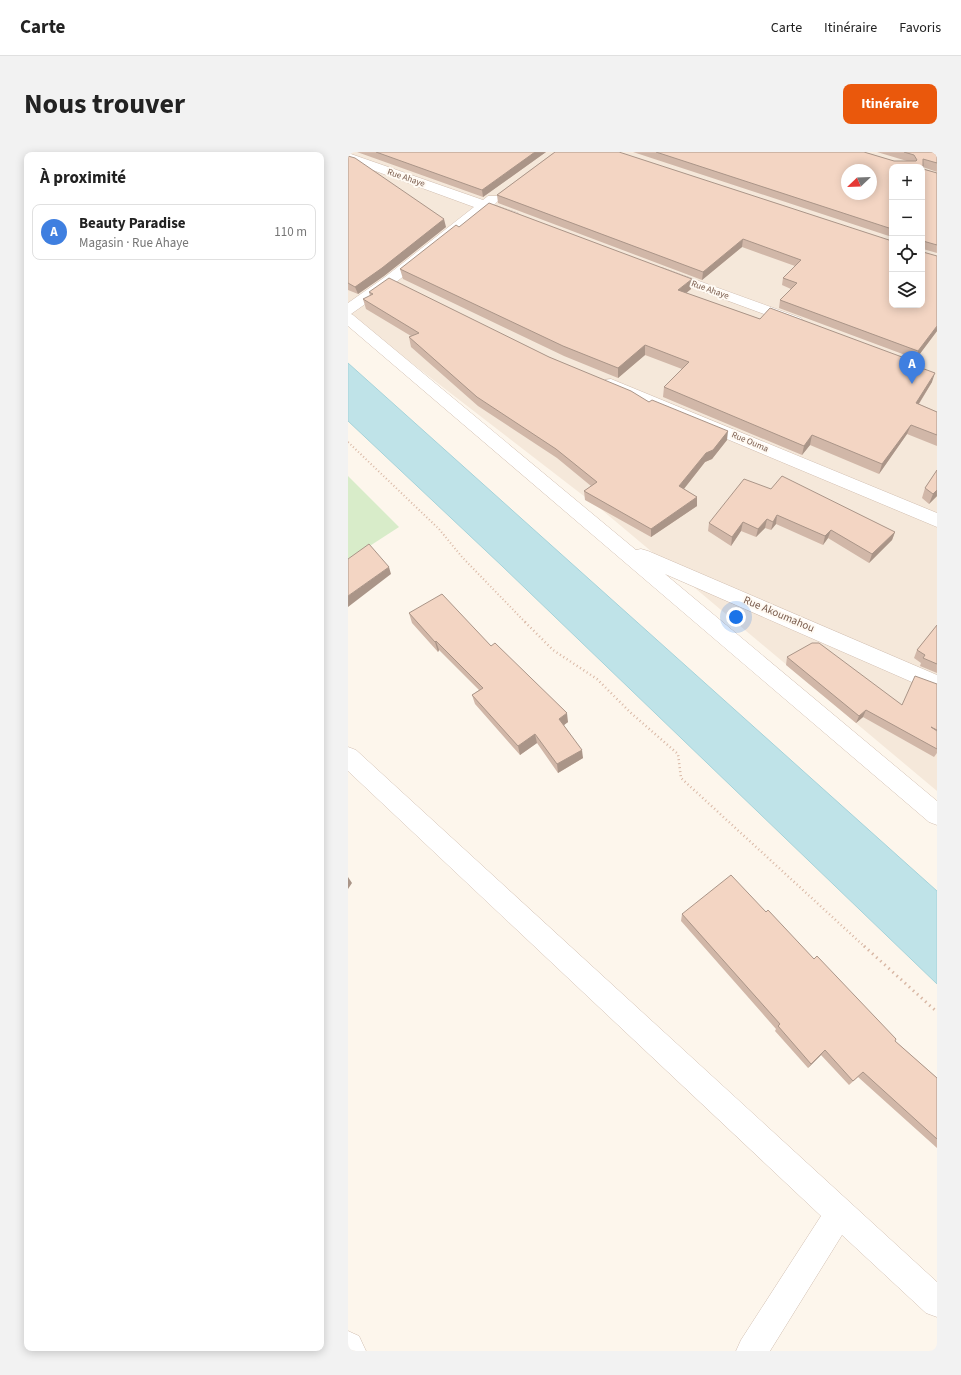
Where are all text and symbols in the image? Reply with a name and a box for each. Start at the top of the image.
text: Carte [20,14,65,41]
text: Carte [771,18,802,38]
text: Itinéraire [824,18,877,38]
text: Favoris [899,18,941,38]
text: Nous trouver [24,84,185,124]
button: Itinéraire [843,84,937,124]
north arrow [841,164,877,200]
map controls [889,164,925,308]
button: + [889,164,925,200]
street label: Rue Ahaye [385,165,427,191]
text: À proximité [40,166,126,190]
button: − [889,200,925,236]
text: Beauty Paradise [79,213,186,234]
text: A [50,223,58,241]
text: 110 m [274,223,307,241]
text: Magasin · Rue Ahaye [79,234,189,252]
button: locate [889,236,925,272]
button: layers [889,272,925,308]
street label: Rue Ahaye [689,277,731,303]
pin: A [899,351,925,384]
street label: Rue Ouma [729,428,771,456]
street label: Rue Akoumahou [741,592,817,636]
your location [726,607,746,627]

